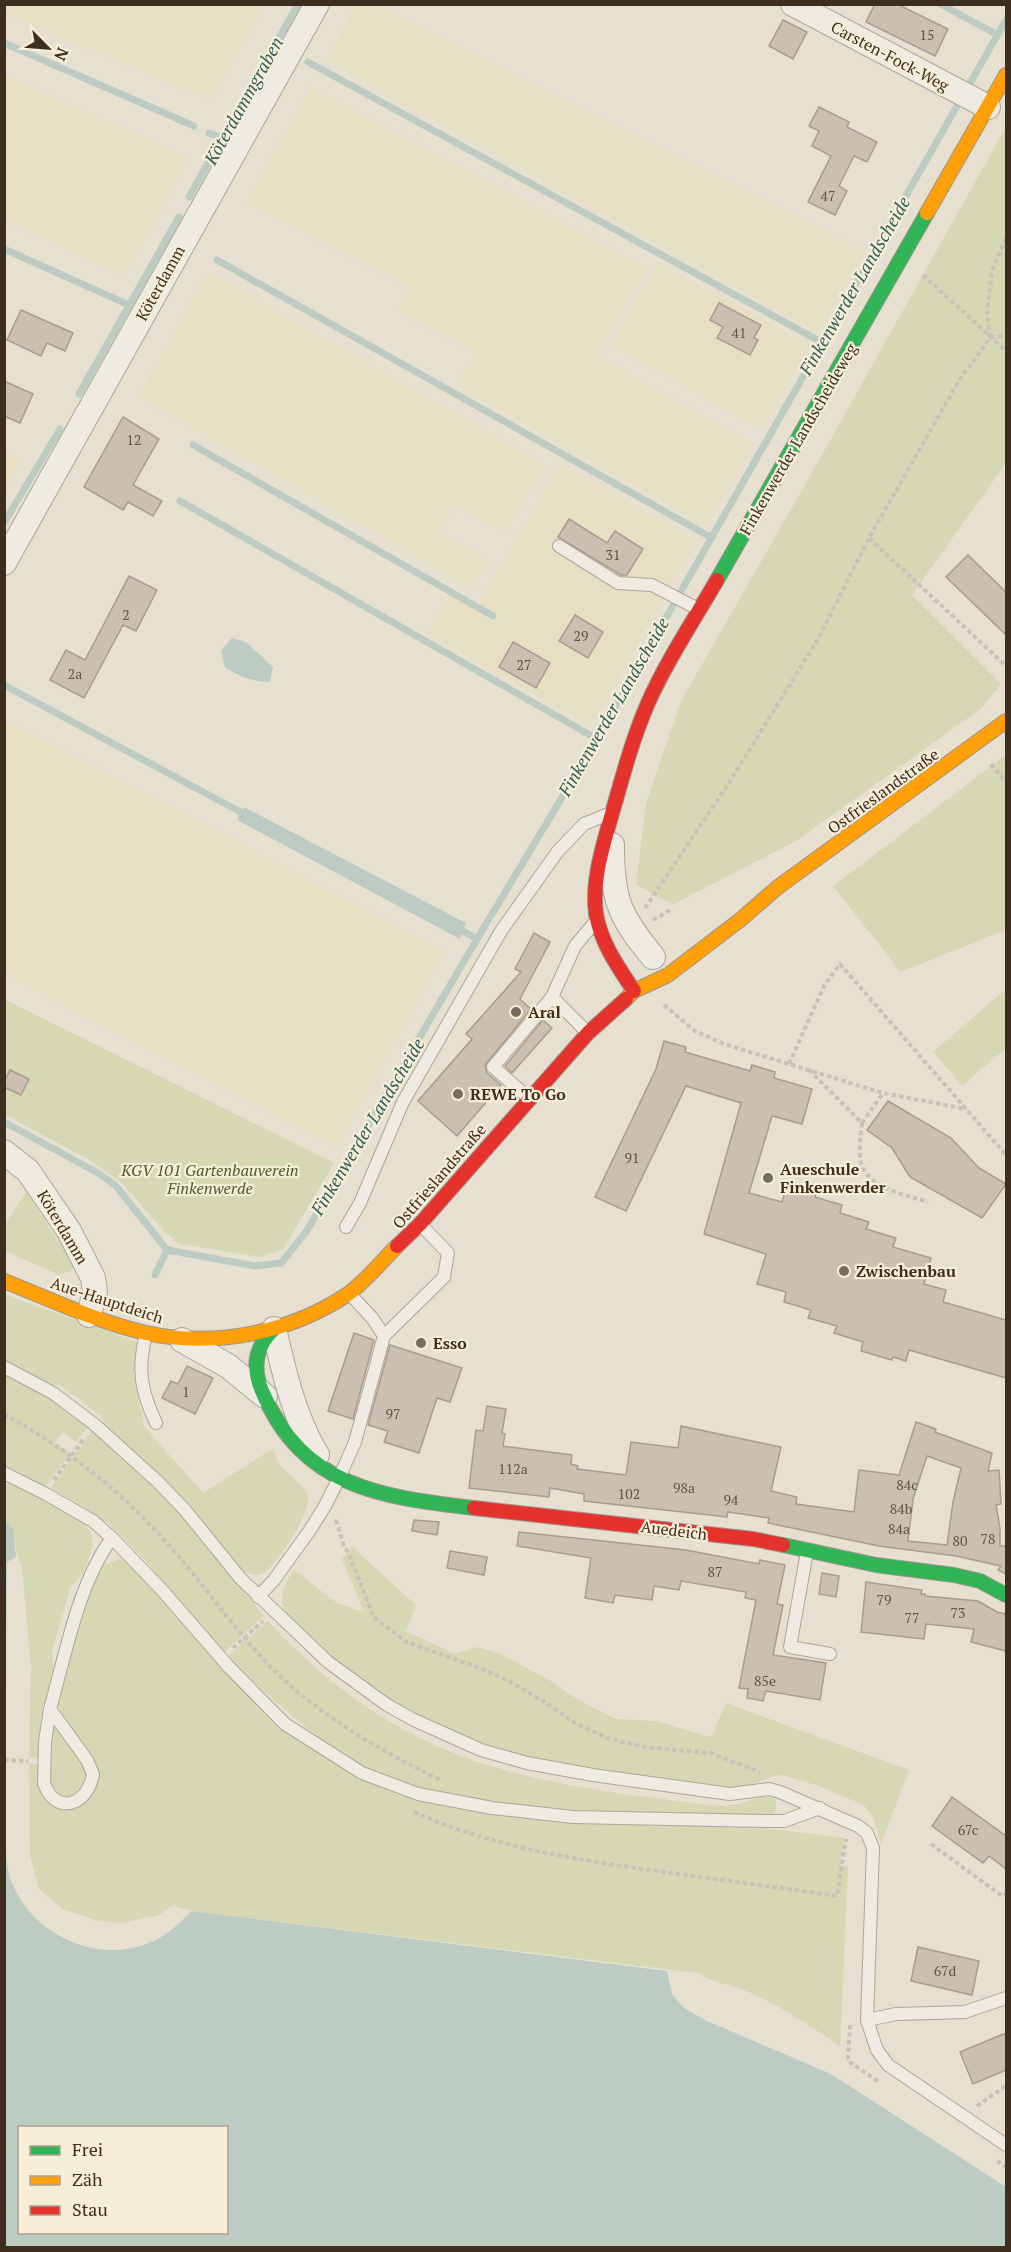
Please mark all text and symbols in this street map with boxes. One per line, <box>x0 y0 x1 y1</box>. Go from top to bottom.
street label: Carsten-Fock-Weg <box>827 16 953 97</box>
north arrow <box>18 18 78 78</box>
house number: 15 <box>920 25 934 44</box>
water label: Köterdammgraben <box>198 32 288 169</box>
text: N <box>49 44 74 64</box>
house number: 47 <box>821 186 835 205</box>
water label: Finkenwerder Landscheide <box>793 192 915 380</box>
street label: Köterdamm <box>130 241 190 325</box>
house number: 41 <box>732 323 746 342</box>
street label: Finkenwerder Landscheideweg <box>734 339 862 539</box>
house number: 12 <box>127 430 141 449</box>
house number: 31 <box>606 545 620 564</box>
house number: 2 <box>122 605 130 624</box>
water label: Finkenwerder Landscheide <box>552 613 674 801</box>
house number: 29 <box>574 626 588 645</box>
house number: 27 <box>517 655 531 674</box>
house number: 2a <box>68 664 82 683</box>
street label: Ostfrieslandstraße <box>823 743 943 839</box>
place label: Aral <box>528 1001 561 1023</box>
marker: Aral <box>509 1005 523 1019</box>
water label: Finkenwerder Landscheide <box>304 1034 430 1220</box>
place label: REWE To Go <box>470 1083 566 1105</box>
marker: REWE To Go <box>451 1087 465 1101</box>
street label: Ostfrieslandstraße <box>387 1119 491 1233</box>
house number: 91 <box>625 1148 639 1167</box>
place label: Aueschule Finkenwerder <box>780 1158 886 1198</box>
park label: KGV 101 Gartenbauverein Finkenwerde <box>120 1159 299 1199</box>
marker: Aueschule Finkenwerder <box>761 1171 775 1185</box>
street label: Köterdamm <box>32 1186 94 1268</box>
place label: Zwischenbau <box>856 1260 956 1282</box>
marker: Zwischenbau <box>837 1264 851 1278</box>
street label: Aue-Hauptdeich <box>48 1271 167 1329</box>
place label: Esso <box>433 1332 467 1354</box>
marker: Esso <box>414 1336 428 1350</box>
house number: 1 <box>182 1382 190 1401</box>
house number: 97 <box>386 1404 400 1423</box>
house number: 112a <box>498 1459 528 1478</box>
house number: 84c <box>896 1475 918 1494</box>
house number: 98a <box>673 1478 695 1497</box>
house number: 102 <box>618 1484 640 1503</box>
house number: 94 <box>724 1490 739 1509</box>
house number: 84b <box>890 1499 913 1518</box>
street label: Auedeich <box>640 1515 709 1545</box>
house number: 84a <box>888 1519 910 1538</box>
house number: 78 <box>981 1529 995 1548</box>
house number: 80 <box>953 1531 967 1550</box>
house number: 87 <box>708 1562 722 1581</box>
house number: 79 <box>877 1590 891 1609</box>
house number: 73 <box>951 1603 965 1622</box>
house number: 77 <box>905 1608 919 1627</box>
house number: 85e <box>754 1671 776 1690</box>
house number: 67c <box>958 1820 978 1839</box>
house number: 67d <box>934 1961 957 1980</box>
legend <box>18 2126 228 2234</box>
text: Frei <box>72 2137 103 2161</box>
text: Zäh <box>72 2167 103 2191</box>
text: Stau <box>72 2197 108 2221</box>

